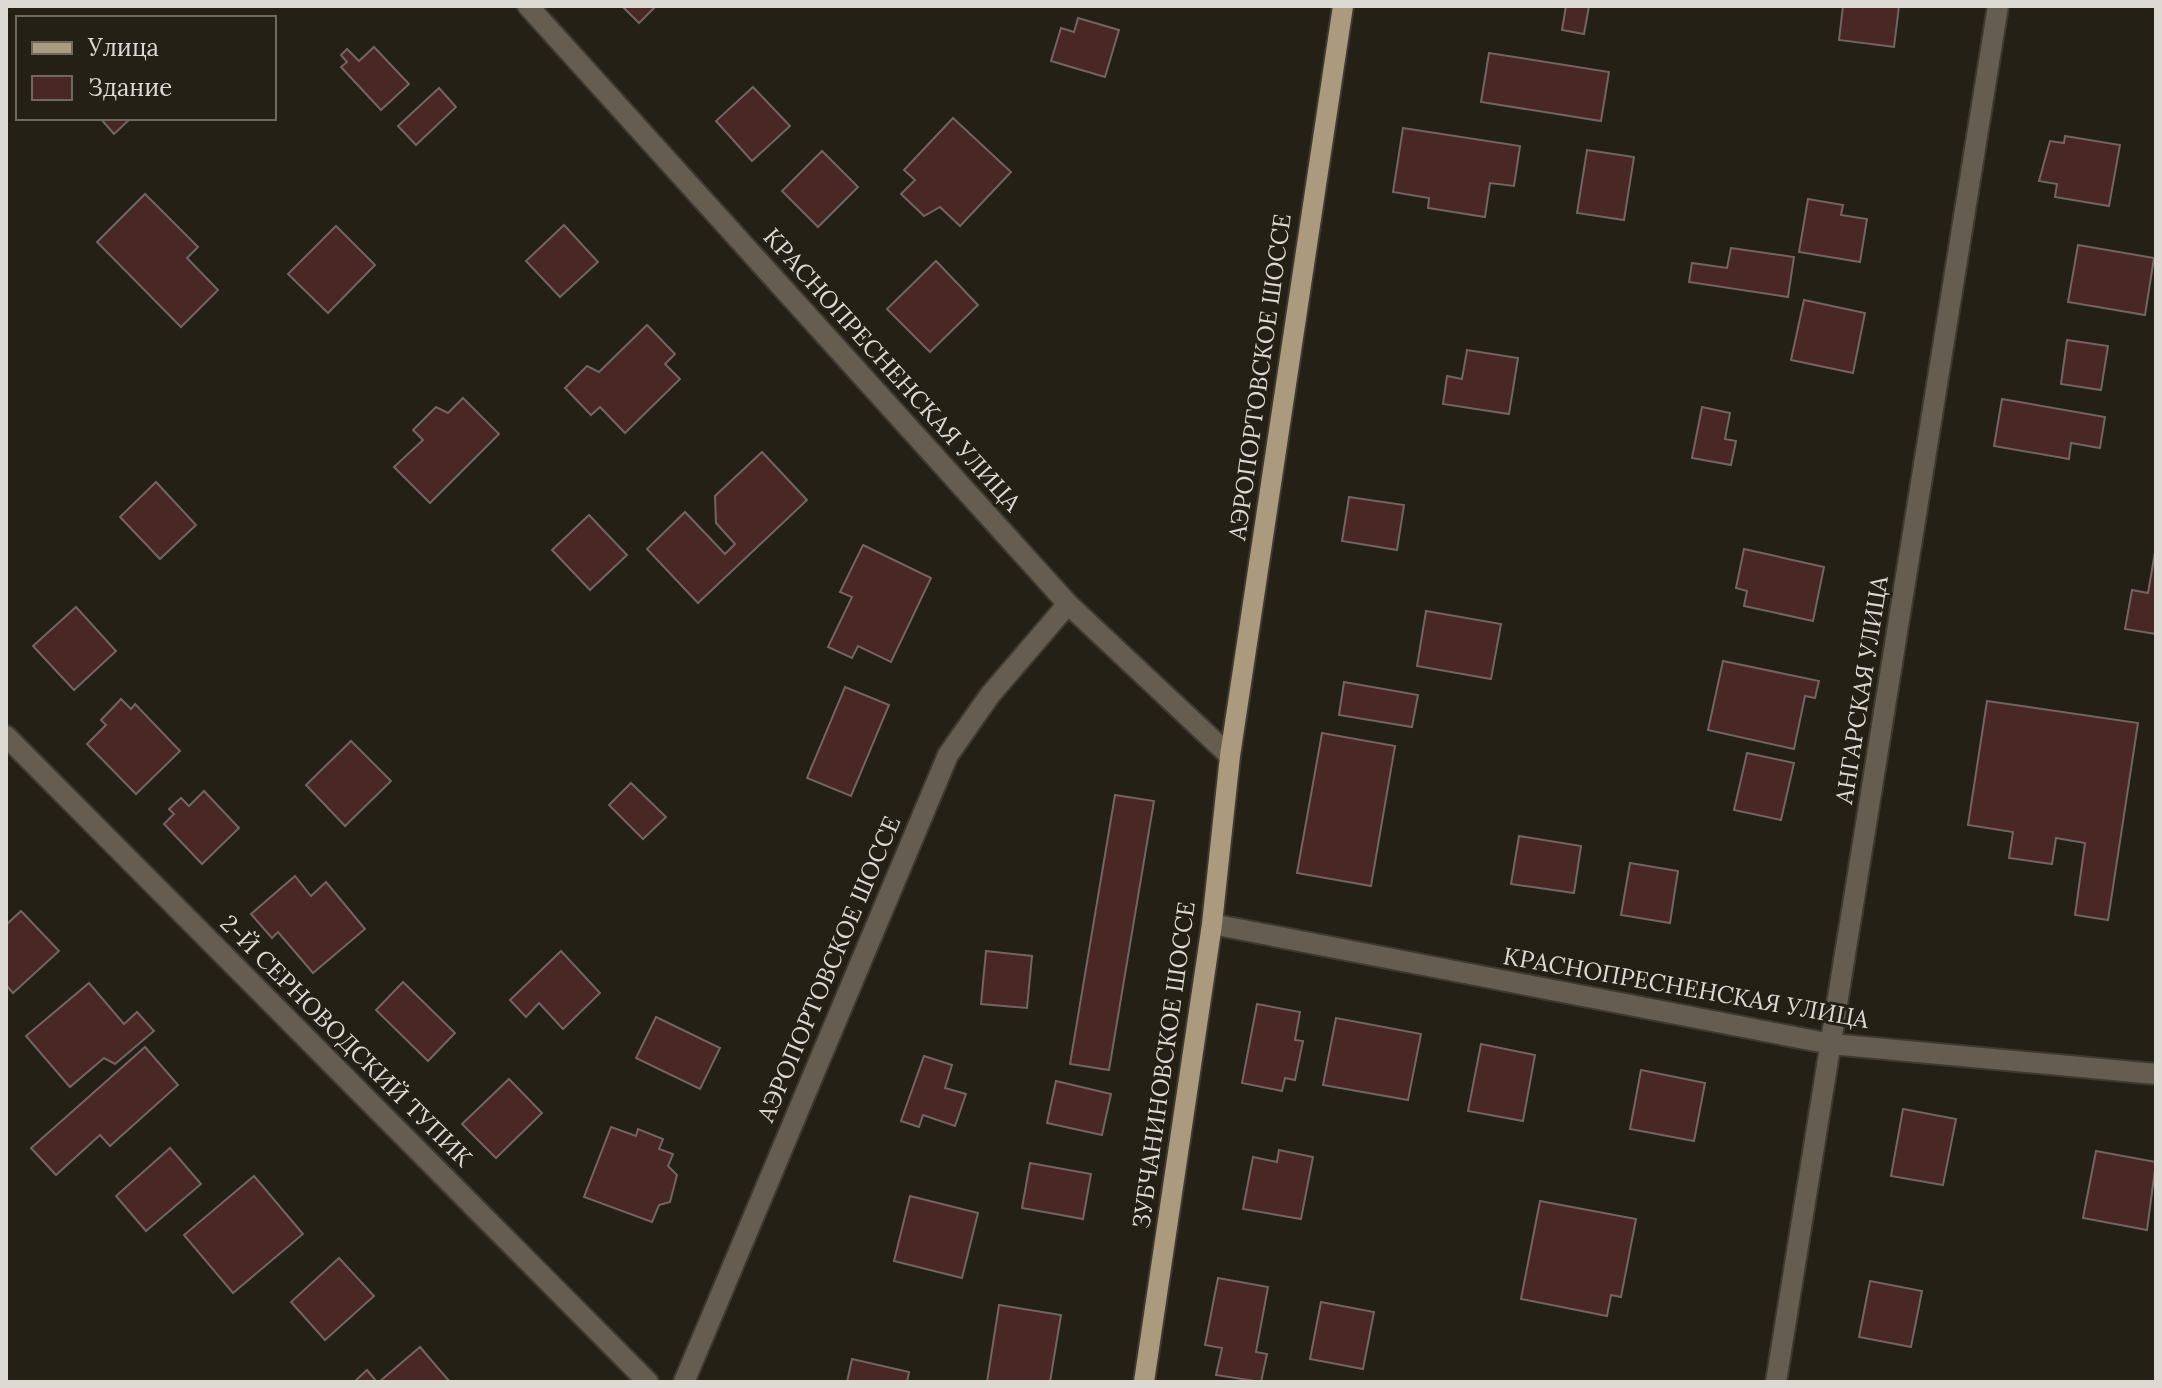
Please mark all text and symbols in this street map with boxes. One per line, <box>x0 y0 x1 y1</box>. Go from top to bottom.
legend <box>16 16 276 120</box>
text: Улица <box>87 32 159 63</box>
text: Здание <box>88 72 172 103</box>
street label: АЭРОПОРТОВСКОЕ ШОССЕ <box>1221 212 1298 543</box>
street label: КРАСНОПРЕСНЕНСКАЯ УЛИЦА <box>757 222 1029 519</box>
street label: АНГАРСКАЯ УЛИЦА <box>1828 573 1895 807</box>
street label: АЭРОПОРТОВСКОЕ ШОССЕ <box>749 811 907 1127</box>
street label: ЗУБЧАНИНОВСКОЕ ШОССЕ <box>1125 899 1202 1231</box>
street label: 2-Й СЕРНОВОДСКИЙ ТУПИК <box>214 908 479 1174</box>
street label: КРАСНОПРЕСНЕНСКАЯ УЛИЦА <box>1501 940 1872 1035</box>

